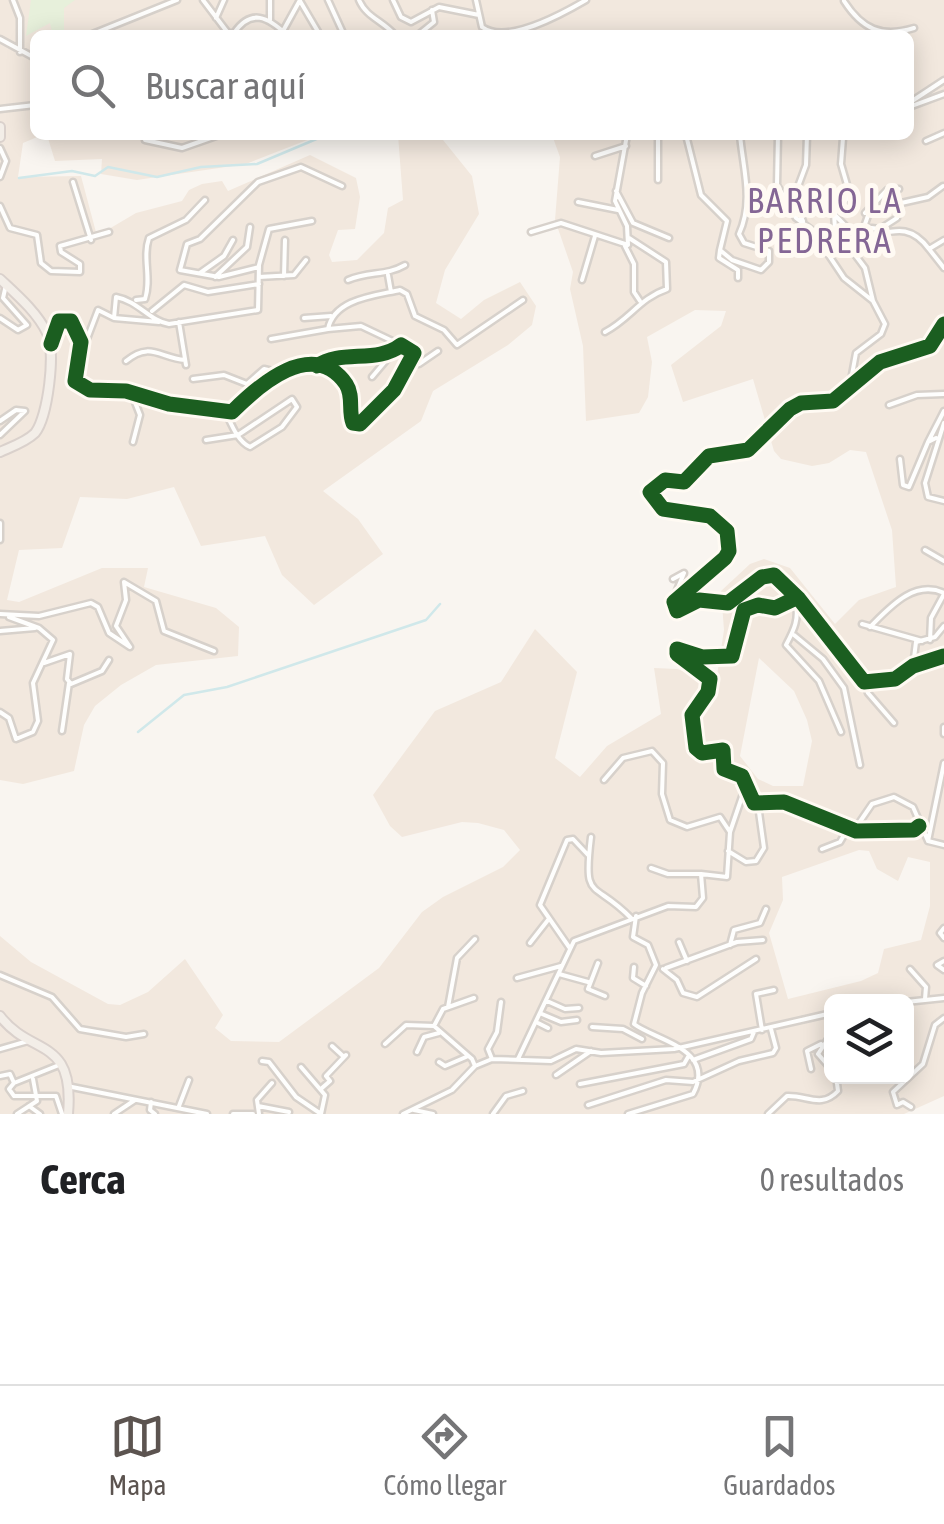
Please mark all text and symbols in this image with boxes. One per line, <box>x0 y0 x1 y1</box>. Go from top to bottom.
search box <box>30 30 914 140</box>
icon: search <box>65 58 120 113</box>
text: Buscar aquí <box>145 64 306 107</box>
district label: BARRIO LA PEDRERA <box>747 180 903 260</box>
map controls <box>824 994 914 1084</box>
button: layers <box>824 994 914 1084</box>
text: Cerca <box>40 1155 125 1203</box>
text: 0 resultados <box>760 1161 904 1198</box>
tab: Mapa <box>108 1409 167 1501</box>
tab: Cómo llegar <box>383 1409 506 1501</box>
tab: Guardados <box>723 1409 836 1501</box>

